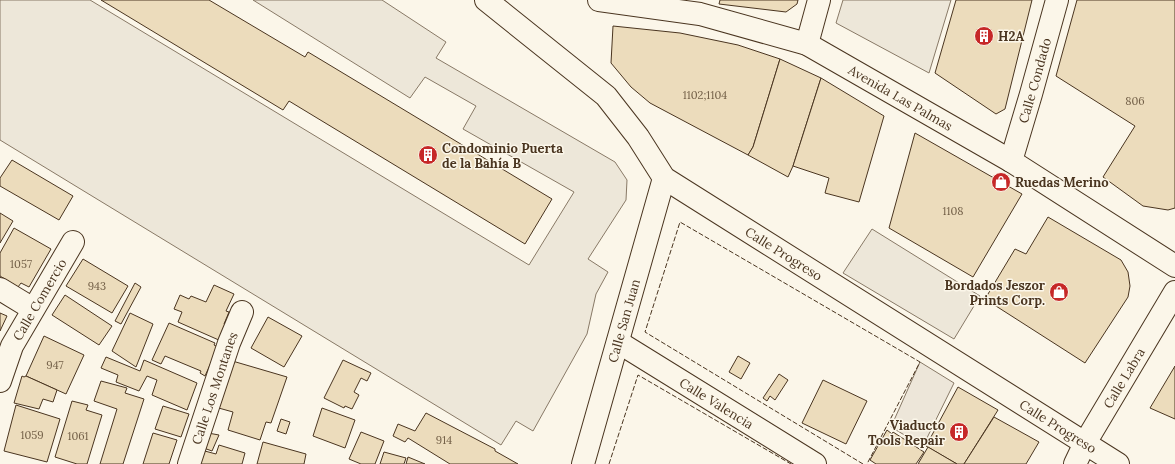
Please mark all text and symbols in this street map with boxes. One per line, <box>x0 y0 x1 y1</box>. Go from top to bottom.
building icon: H2A <box>973 25 995 47</box>
place label: H2A <box>998 28 1024 45</box>
street label: Calle Condado <box>1014 35 1055 125</box>
street label: Avenida Las Palmas <box>845 61 956 134</box>
house number: 1102;1104 <box>683 88 727 102</box>
house number: 806 <box>1125 94 1145 108</box>
place label: Condominio Puerta de la Bahía B <box>442 140 563 172</box>
building icon: Condominio Puerta de la Bahía B <box>417 144 439 166</box>
shop icon: Ruedas Merino <box>990 171 1012 193</box>
place label: Ruedas Merino <box>1015 174 1109 191</box>
house number: 1108 <box>942 204 964 218</box>
street label: Calle Progreso <box>742 223 826 284</box>
street label: Calle Comercio <box>9 255 70 344</box>
house number: 1057 <box>10 257 32 271</box>
street label: Calle San Juan <box>604 277 644 364</box>
place label: Bordados Jeszor Prints Corp. <box>944 277 1046 309</box>
house number: 943 <box>88 279 106 293</box>
shop icon: Bordados Jeszor Prints Corp. <box>1048 281 1070 303</box>
street label: Calle Los Montanes <box>188 329 241 447</box>
street label: Calle Labra <box>1099 344 1149 411</box>
house number: 947 <box>46 358 64 372</box>
street label: Calle Valencia <box>676 374 757 433</box>
street label: Calle Progreso <box>1016 396 1100 457</box>
place label: Viaducto Tools Repair <box>868 417 946 449</box>
building icon: Viaducto Tools Repair <box>948 421 970 443</box>
house number: 1059 <box>20 428 44 442</box>
house number: 1061 <box>67 429 89 443</box>
house number: 914 <box>436 433 452 447</box>

